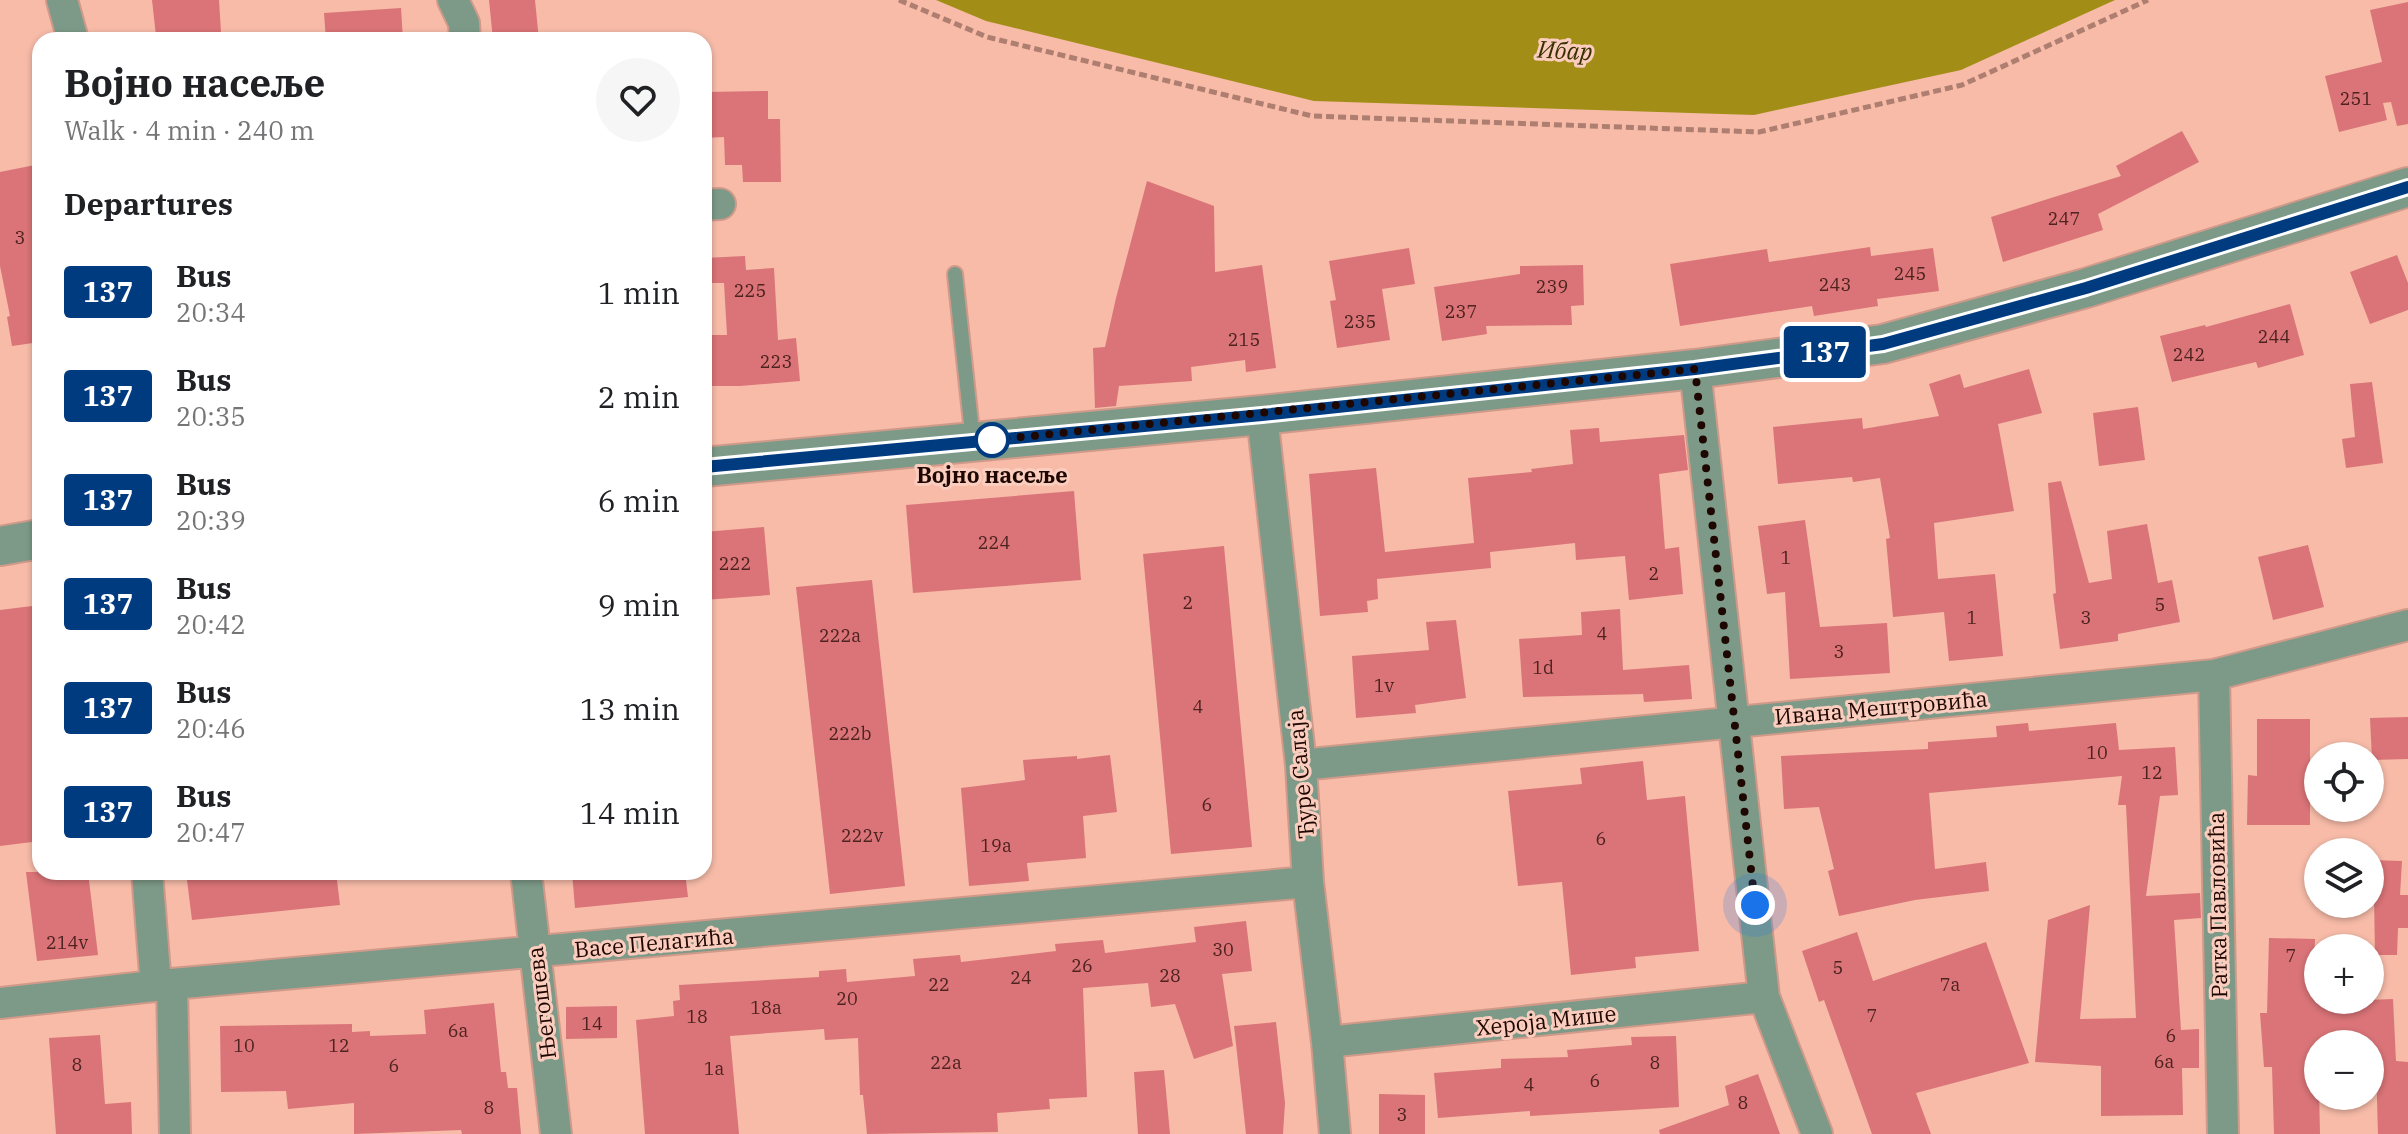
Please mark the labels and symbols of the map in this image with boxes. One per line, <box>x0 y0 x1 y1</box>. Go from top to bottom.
water label: Ибар <box>1536 33 1593 67</box>
house number: 251 <box>2340 87 2372 110</box>
house number: 247 <box>2048 207 2080 230</box>
house number: 3 <box>15 226 25 249</box>
house number: 245 <box>1894 262 1926 285</box>
house number: 243 <box>1819 273 1851 296</box>
house number: 239 <box>1536 275 1568 298</box>
house number: 225 <box>734 279 766 302</box>
house number: 237 <box>1445 300 1477 323</box>
house number: 235 <box>1344 310 1376 333</box>
house number: 244 <box>2258 325 2290 348</box>
line badge: 137 <box>1779 326 1871 378</box>
house number: 215 <box>1228 328 1260 351</box>
house number: 242 <box>2173 343 2205 366</box>
house number: 223 <box>760 350 792 373</box>
marker: Војно насеље <box>975 423 1009 457</box>
place label: Војно насеље <box>916 460 1068 489</box>
house number: 224 <box>978 531 1010 554</box>
house number: 1 <box>1781 546 1791 569</box>
house number: 222 <box>719 552 751 575</box>
house number: 2 <box>1649 562 1659 585</box>
house number: 2 <box>1183 591 1193 614</box>
house number: 5 <box>2155 593 2165 616</box>
house number: 1 <box>1967 606 1977 629</box>
house number: 3 <box>2081 606 2091 629</box>
house number: 4 <box>1597 622 1607 645</box>
house number: 222a <box>819 624 861 647</box>
house number: 3 <box>1834 640 1844 663</box>
house number: 1d <box>1532 656 1554 679</box>
house number: 1v <box>1374 674 1395 697</box>
street label: Ивана Мештровића <box>1773 683 1989 731</box>
house number: 4 <box>1193 695 1203 718</box>
street label: Ђуре Салаја <box>1280 708 1320 840</box>
house number: 222b <box>828 722 872 745</box>
house number: 10 <box>2086 741 2108 764</box>
house number: 12 <box>2141 761 2163 784</box>
house number: 6 <box>1202 793 1212 816</box>
street label: Ратка Павловића <box>2201 812 2233 998</box>
house number: 222v <box>841 824 883 847</box>
house number: 6 <box>1596 827 1606 850</box>
house number: 19a <box>980 834 1012 857</box>
your location <box>1735 885 1775 925</box>
street label: Васе Пелагића <box>573 921 735 963</box>
house number: 214v <box>46 931 88 954</box>
house number: 30 <box>1212 938 1234 961</box>
house number: 7 <box>2286 944 2296 967</box>
street label: Његошева <box>520 945 562 1061</box>
house number: 26 <box>1071 954 1093 977</box>
house number: 5 <box>1833 956 1843 979</box>
house number: 28 <box>1159 964 1181 987</box>
house number: 24 <box>1010 966 1032 989</box>
house number: 22 <box>928 973 950 996</box>
house number: 7a <box>1940 973 1960 996</box>
house number: 20 <box>836 987 858 1010</box>
house number: 18a <box>750 996 782 1019</box>
street label: Хероја Мише <box>1474 998 1618 1042</box>
house number: 7 <box>1867 1004 1877 1027</box>
house number: 18 <box>686 1005 708 1028</box>
house number: 14 <box>581 1012 603 1035</box>
house number: 6a <box>448 1019 468 1042</box>
house number: 6 <box>2166 1024 2176 1047</box>
house number: 10 <box>233 1034 255 1057</box>
house number: 12 <box>328 1034 350 1057</box>
house number: 6a <box>2154 1050 2174 1073</box>
house number: 22a <box>930 1051 962 1074</box>
house number: 8 <box>1650 1051 1660 1074</box>
house number: 8 <box>72 1053 82 1076</box>
house number: 6 <box>389 1054 399 1077</box>
house number: 1a <box>704 1057 724 1080</box>
house number: 6 <box>1590 1069 1600 1092</box>
house number: 4 <box>1524 1073 1534 1096</box>
house number: 8 <box>1738 1091 1748 1114</box>
house number: 8 <box>484 1096 494 1119</box>
house number: 3 <box>1397 1103 1407 1126</box>

